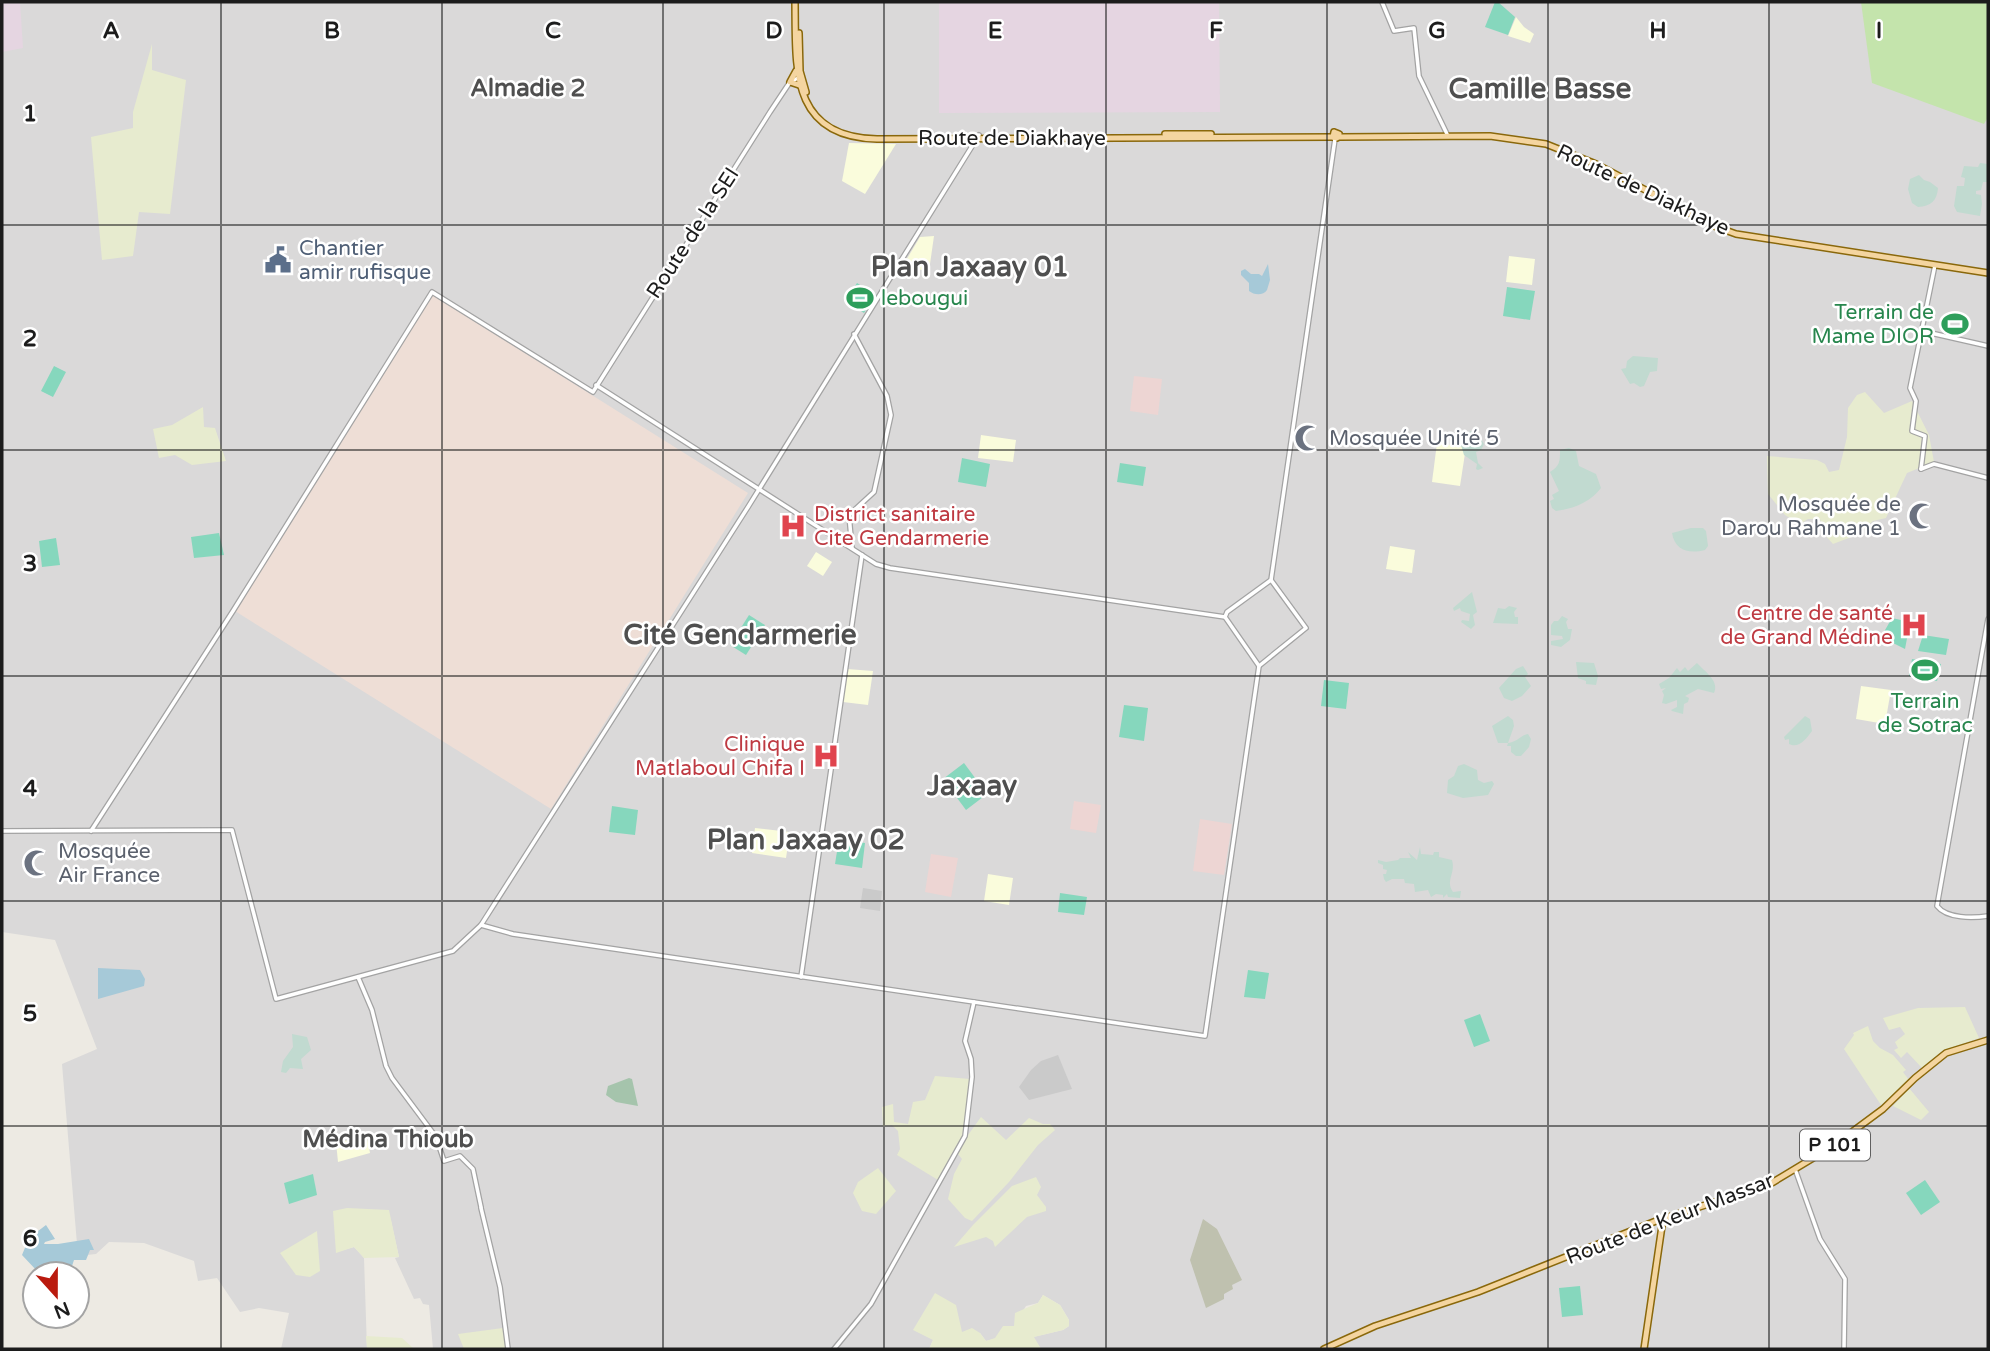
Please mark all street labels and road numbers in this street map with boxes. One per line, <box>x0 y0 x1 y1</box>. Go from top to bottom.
street label: Route de Diakhaye <box>918 126 1106 151</box>
street label: Route de Diakhaye <box>1553 139 1733 241</box>
street label: Route de la SEI <box>641 163 745 303</box>
road number: P 101 <box>1800 1130 1870 1161</box>
street label: Route de Keur Massar <box>1563 1168 1777 1270</box>

